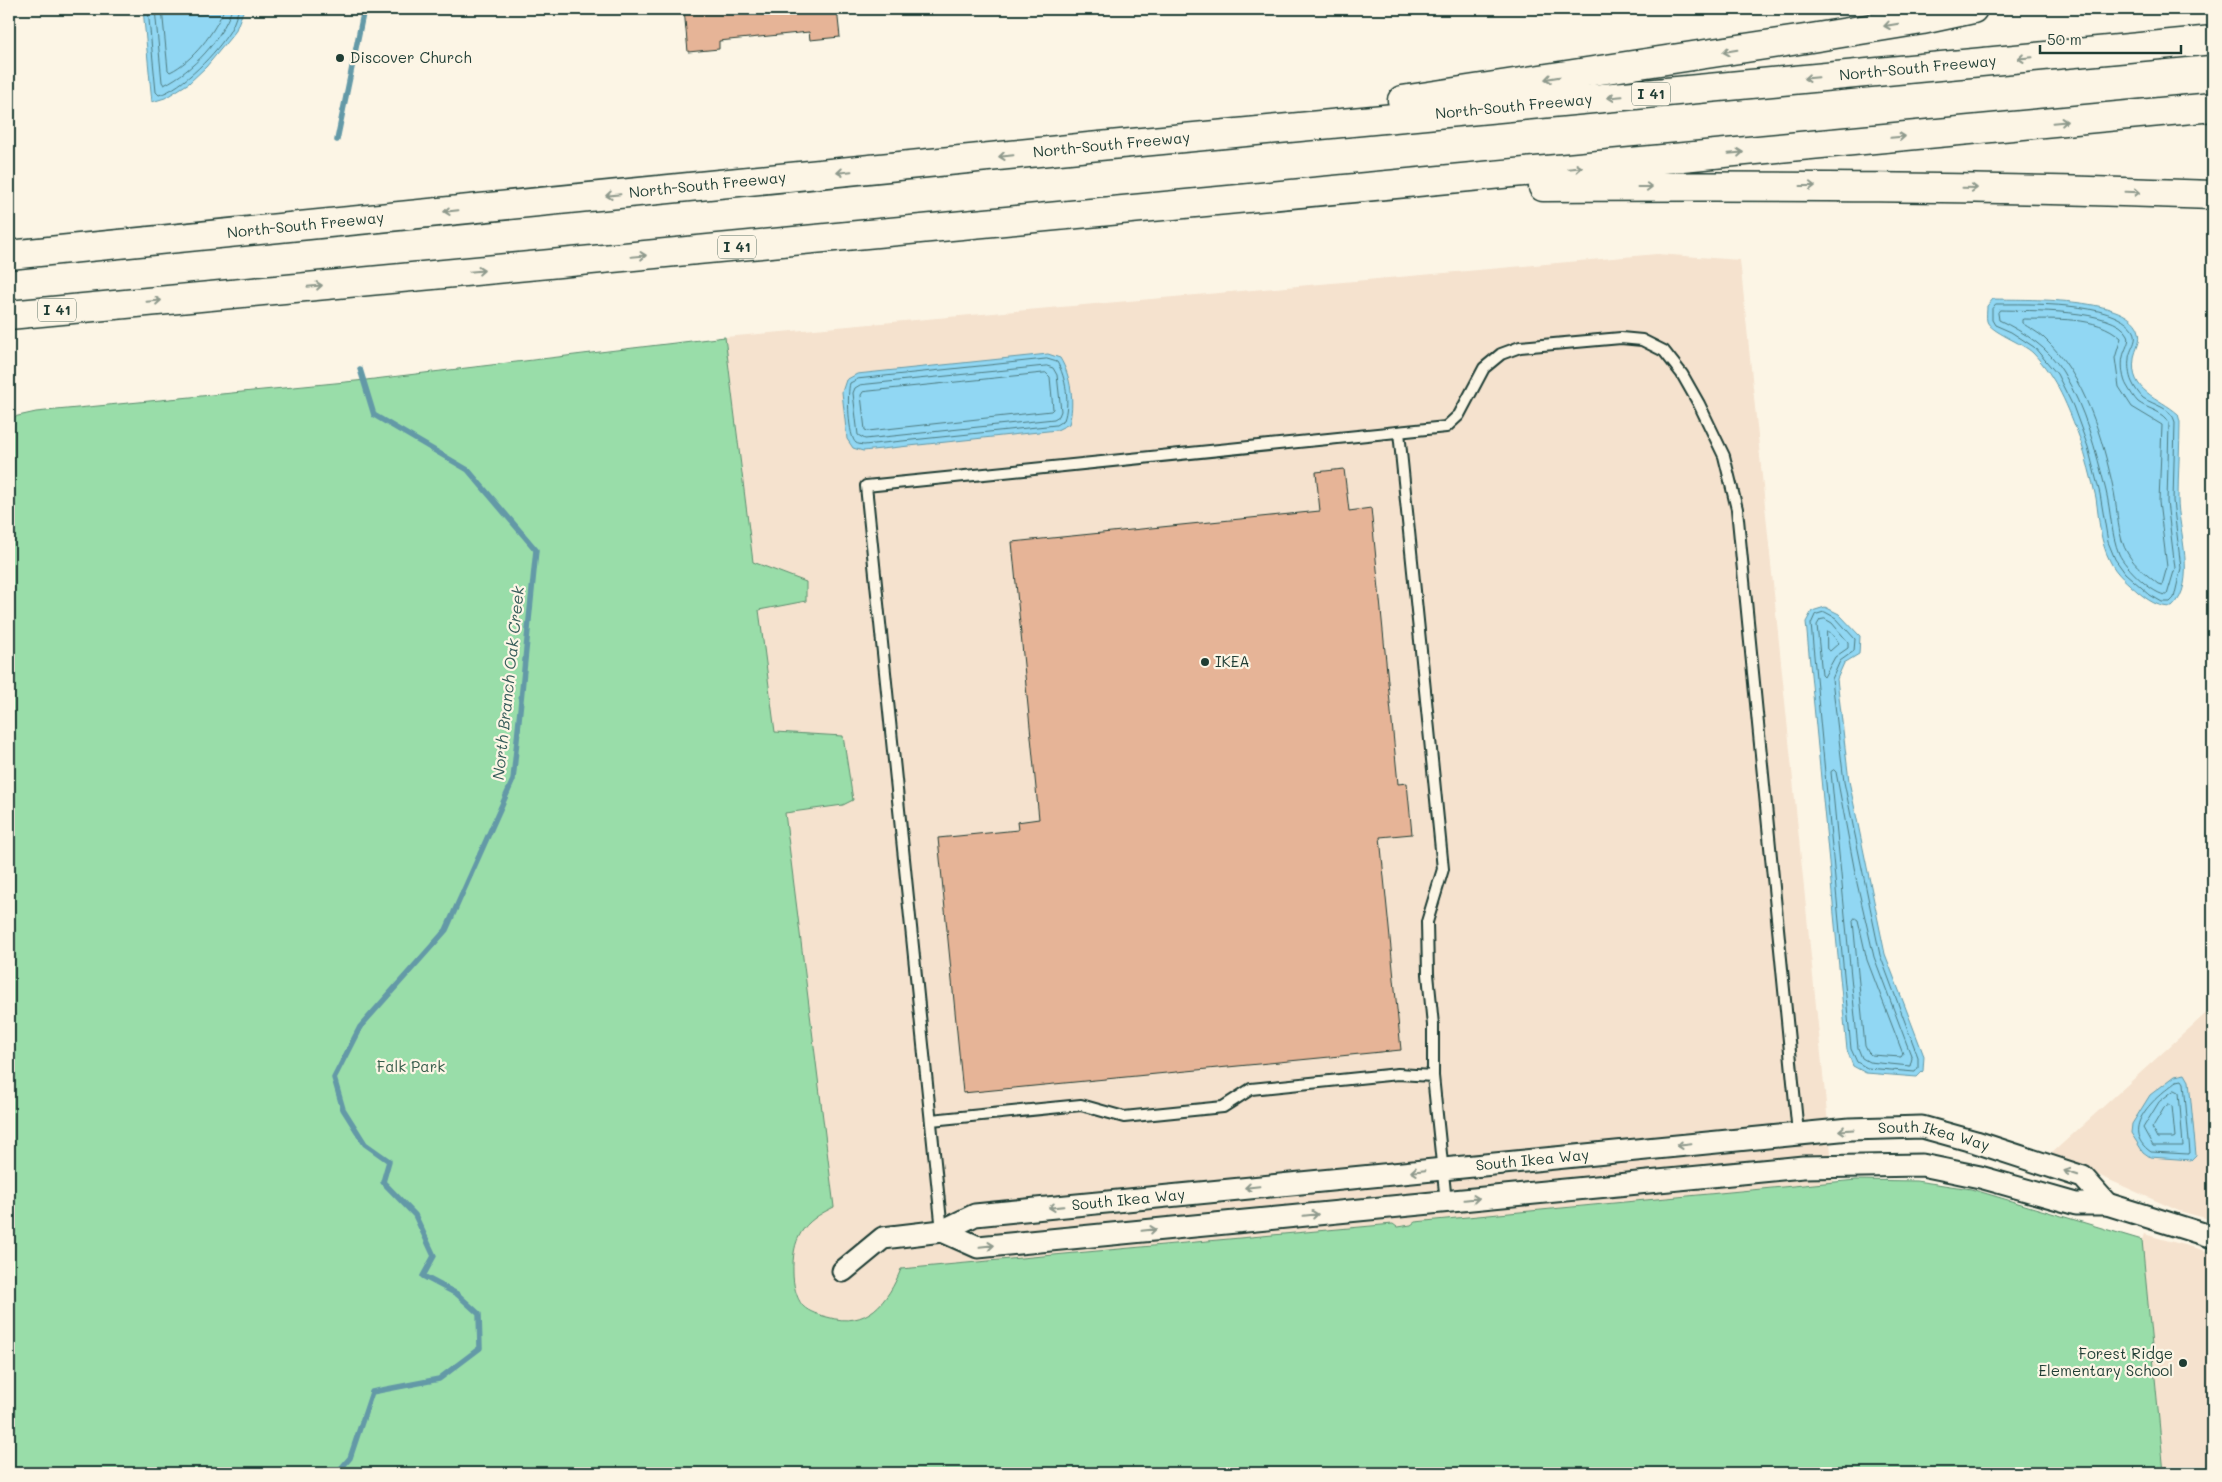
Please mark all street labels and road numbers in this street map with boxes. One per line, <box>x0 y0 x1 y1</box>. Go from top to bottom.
street label: North-South Freeway <box>1838 50 1997 85</box>
road number: I 41 <box>1632 82 1670 106</box>
street label: North-South Freeway <box>1434 88 1593 123</box>
street label: North-South Freeway <box>1032 126 1191 162</box>
street label: North-South Freeway <box>628 166 787 202</box>
street label: North-South Freeway <box>226 207 385 242</box>
road number: I 41 <box>718 236 756 258</box>
road number: I 41 <box>38 298 76 322</box>
street label: South Ikea Way <box>1878 1116 1993 1155</box>
street label: South Ikea Way <box>1475 1144 1590 1175</box>
street label: South Ikea Way <box>1071 1183 1186 1214</box>

